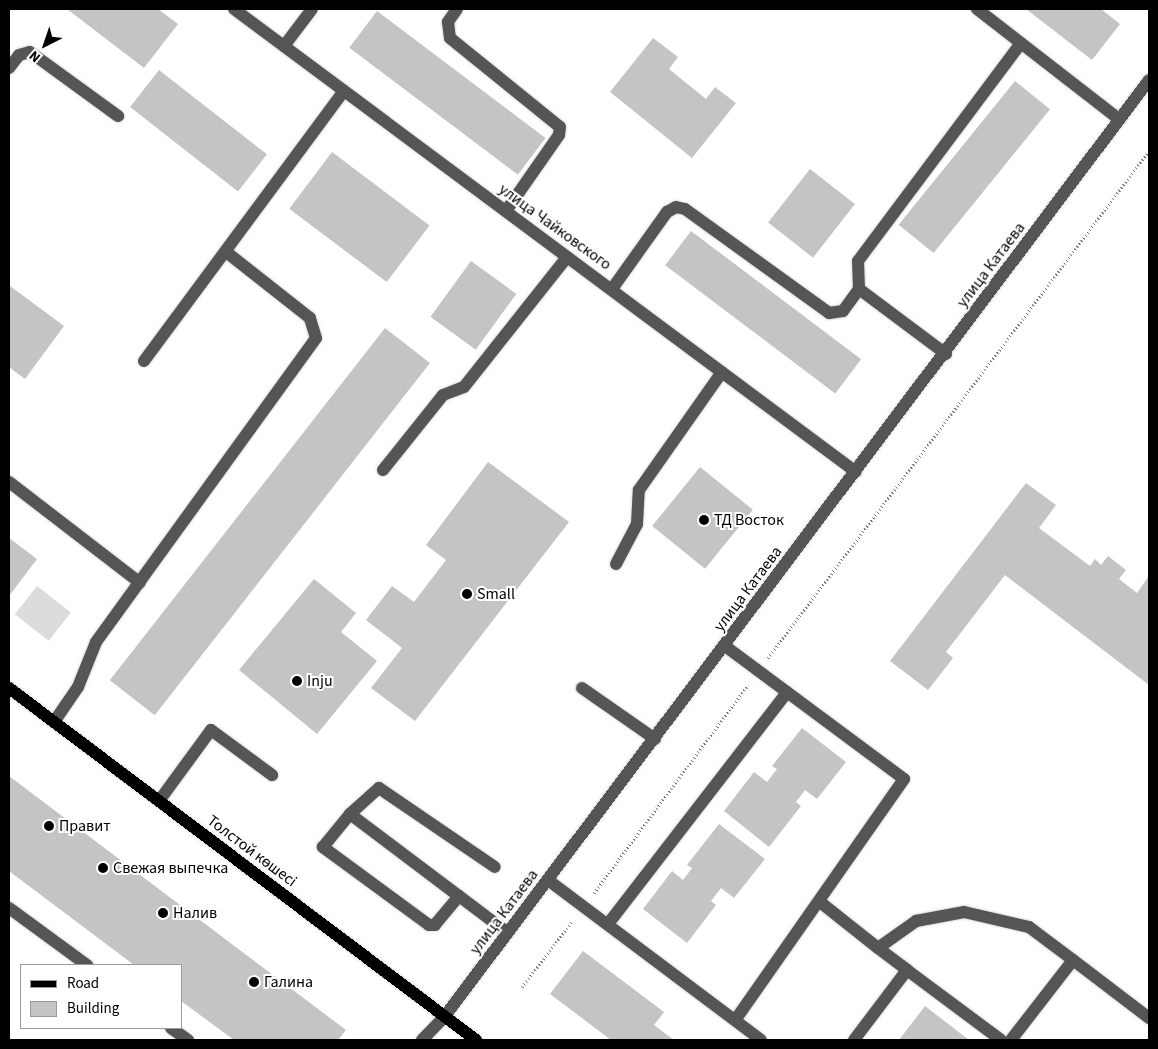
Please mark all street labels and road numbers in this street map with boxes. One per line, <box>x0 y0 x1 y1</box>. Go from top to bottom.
street label: улица Чайковского <box>495 180 615 274</box>
street label: улица Катаева <box>953 219 1029 311</box>
street label: улица Катаева <box>710 543 786 635</box>
street label: Толстой көшесі <box>203 811 301 891</box>
street label: улица Катаева <box>466 866 542 958</box>

